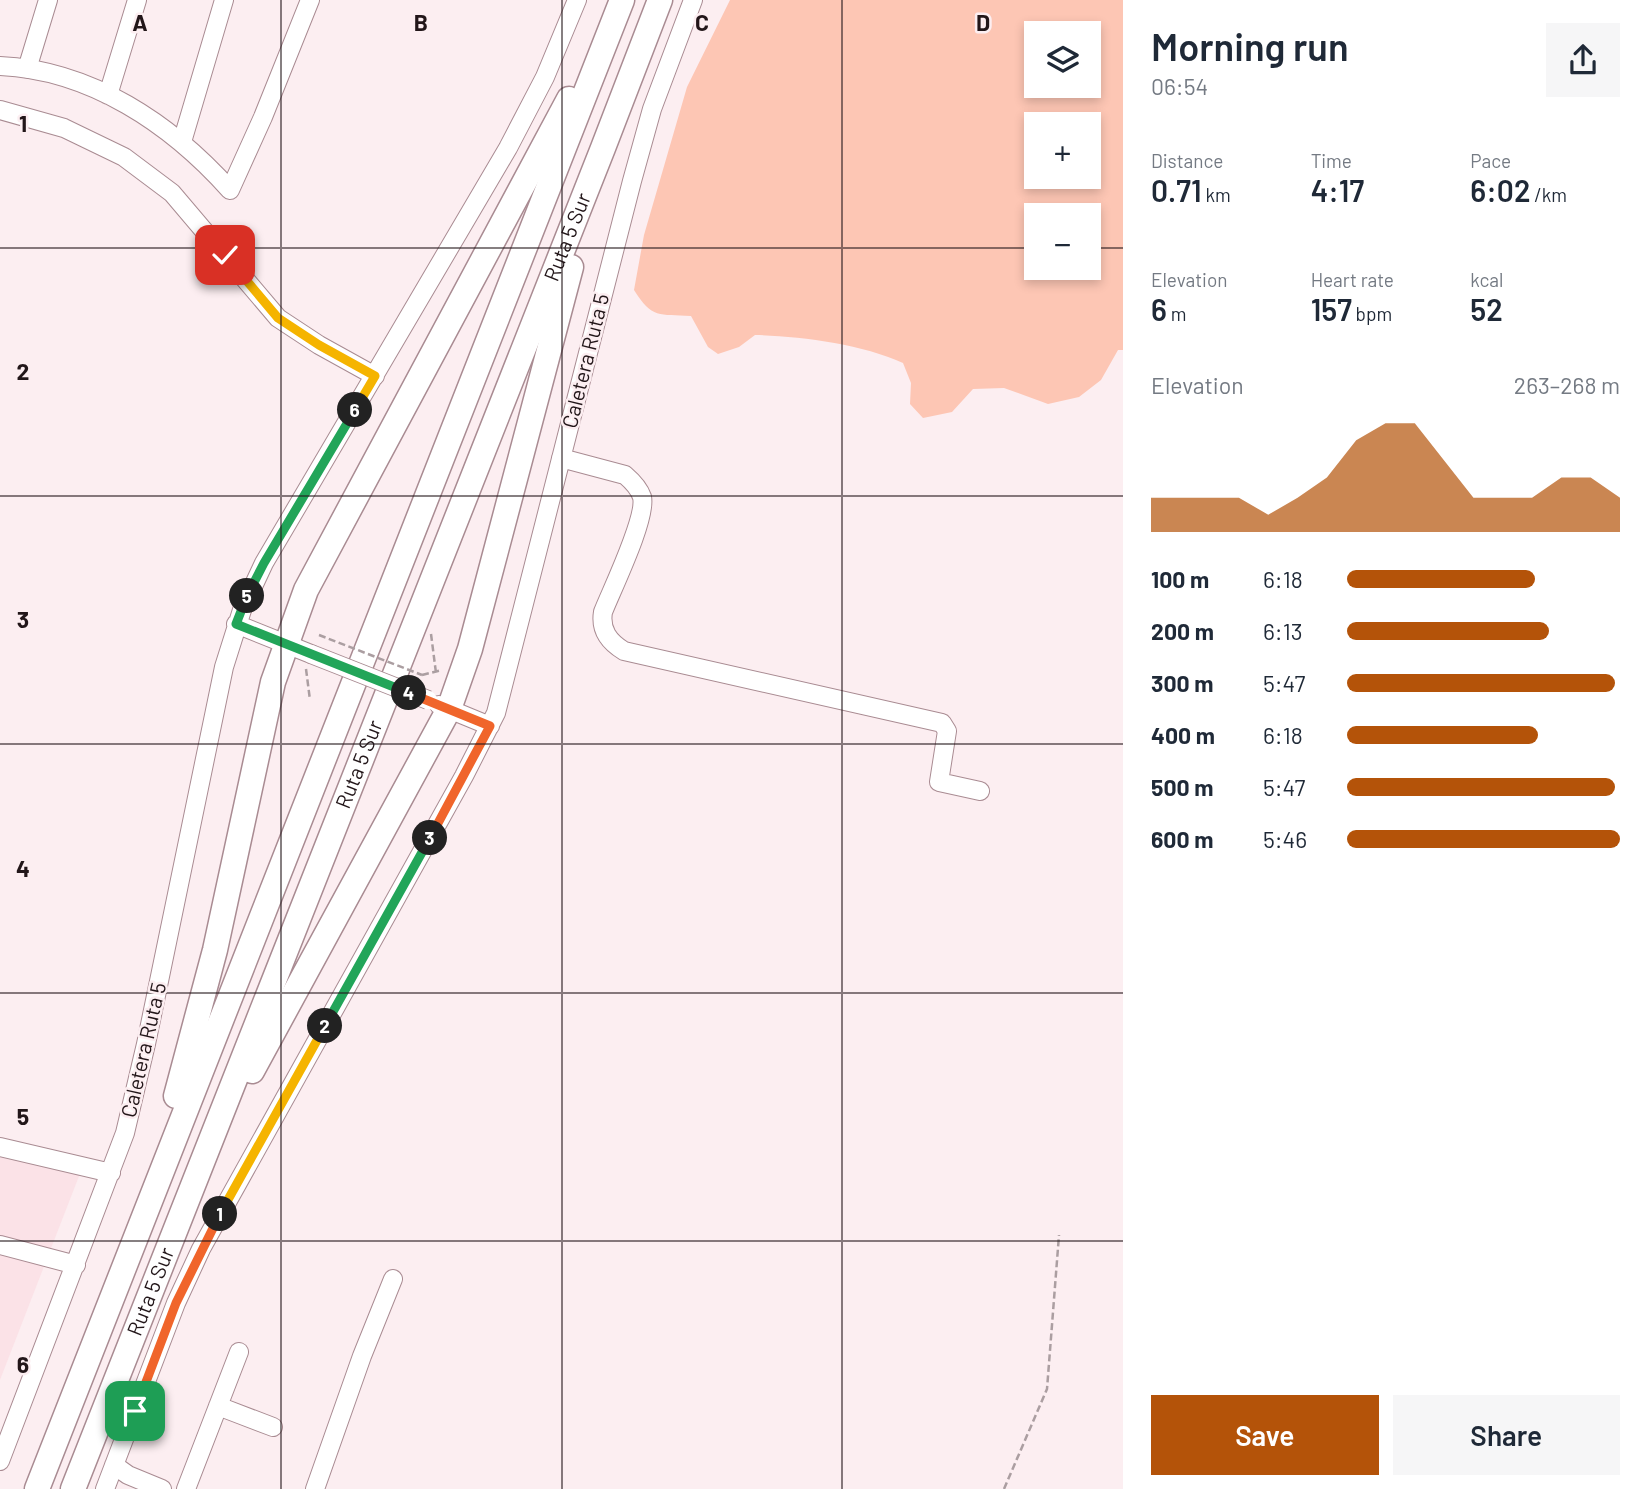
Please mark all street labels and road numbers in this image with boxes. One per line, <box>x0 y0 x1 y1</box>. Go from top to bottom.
street label: Ruta 5 Sur <box>538 189 595 284</box>
street label: Caletera Ruta 5 <box>556 291 613 430</box>
street label: Ruta 5 Sur <box>329 716 387 812</box>
street label: Caletera Ruta 5 <box>115 980 170 1120</box>
street label: Ruta 5 Sur <box>121 1243 178 1339</box>

